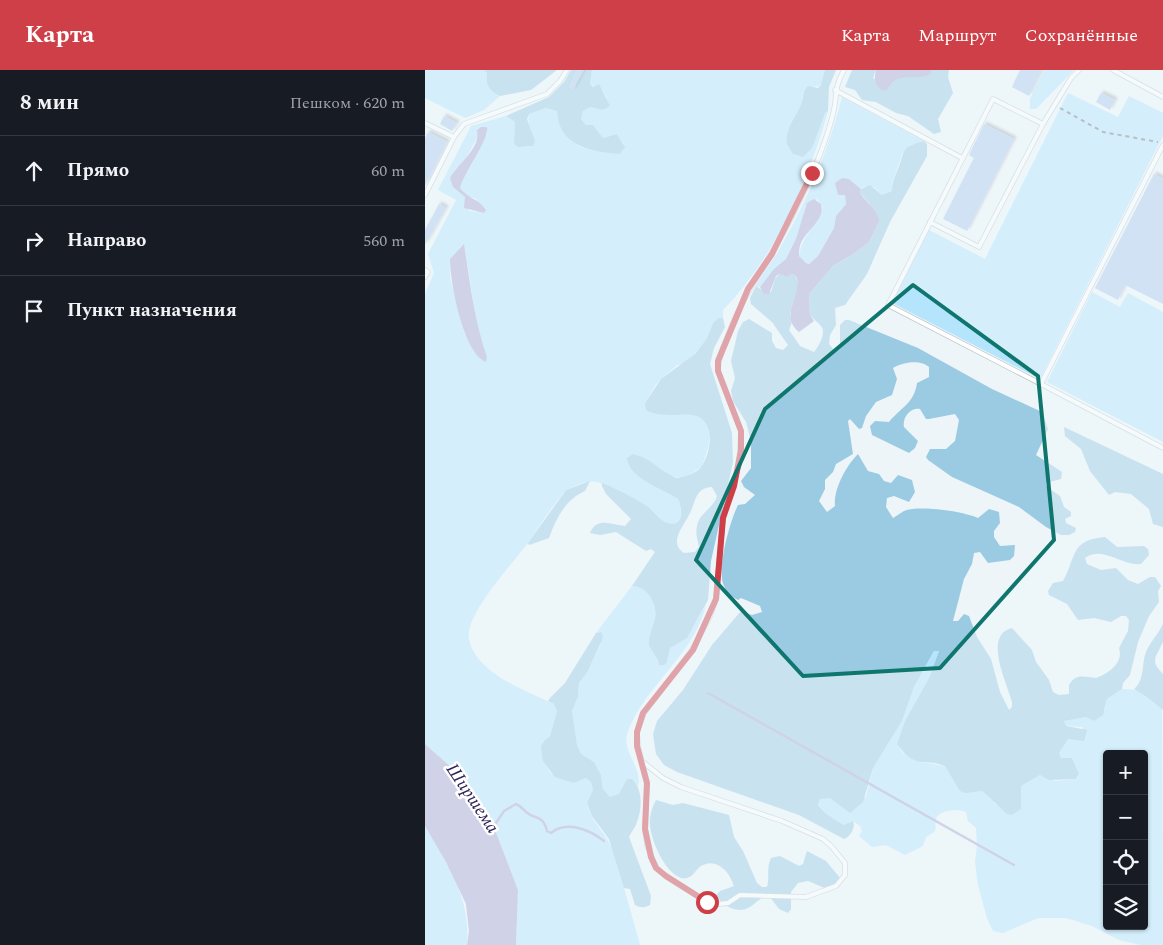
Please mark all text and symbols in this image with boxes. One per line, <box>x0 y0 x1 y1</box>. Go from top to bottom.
text: Карта <box>25 17 94 53</box>
text: Карта <box>841 22 890 49</box>
text: Маршрут <box>918 22 997 49</box>
text: Сохранённые <box>1025 22 1138 49</box>
text: 8 мин <box>20 87 79 119</box>
text: Пешком · 620 m <box>290 91 405 115</box>
text: Прямо <box>67 156 129 185</box>
icon: ahead <box>20 157 48 185</box>
text: 60 m <box>371 159 405 183</box>
route end <box>801 162 824 185</box>
text: Направо <box>67 226 146 255</box>
icon: right <box>20 227 48 255</box>
text: 560 m <box>363 229 405 253</box>
text: Пункт назначения <box>67 296 237 325</box>
icon: arrive <box>20 297 48 325</box>
map controls <box>1103 750 1148 930</box>
button: + <box>1103 750 1148 795</box>
water label: Ширшема <box>439 758 506 839</box>
button: − <box>1103 795 1148 840</box>
button: locate <box>1103 840 1148 885</box>
button: layers <box>1103 885 1148 930</box>
route start <box>696 891 719 914</box>

